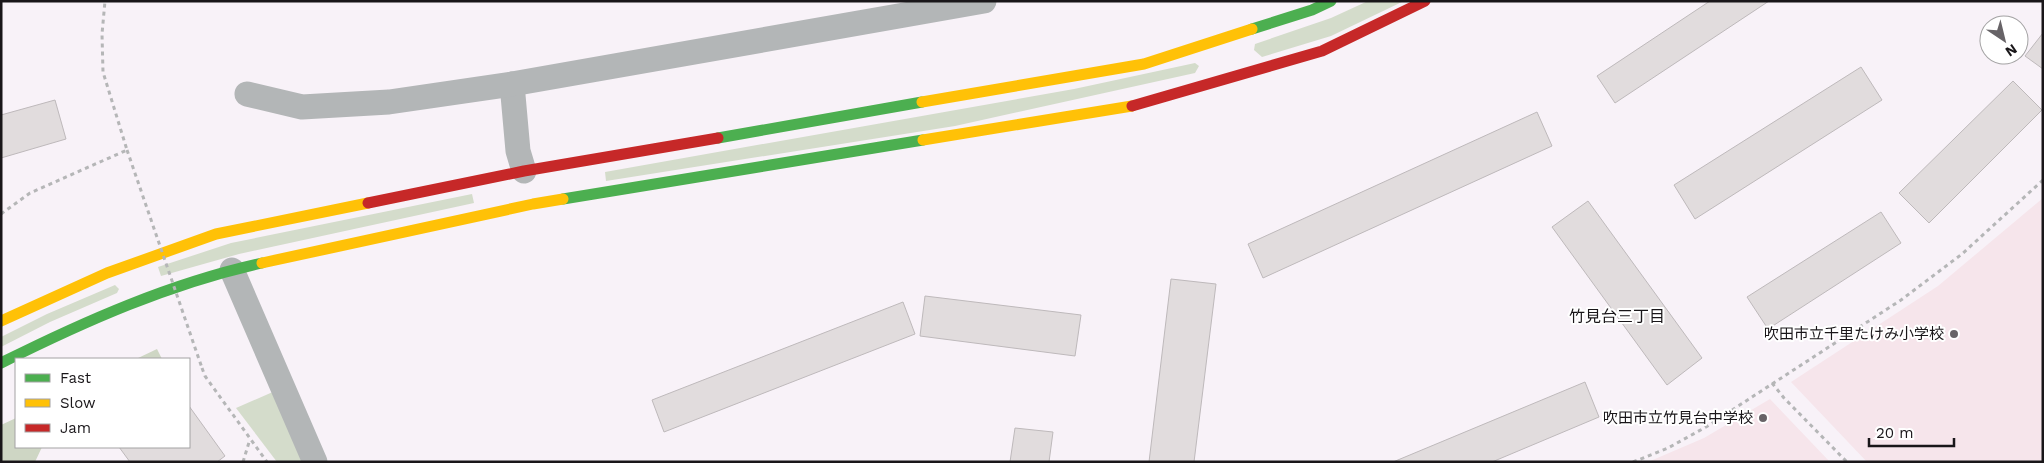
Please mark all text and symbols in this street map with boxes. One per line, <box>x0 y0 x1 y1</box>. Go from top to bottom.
north arrow <box>1979 15 2029 65</box>
text: N <box>2003 41 2020 60</box>
district label: 竹見台三丁目 <box>1569 307 1665 326</box>
place label: 吹田市立千里たけみ小学校 <box>1764 325 1944 343</box>
marker: 吹田市立千里たけみ小学校 <box>1948 328 1960 340</box>
legend <box>15 358 190 448</box>
text: Fast <box>60 369 92 387</box>
text: Slow <box>60 394 96 412</box>
place label: 吹田市立竹見台中学校 <box>1603 409 1753 427</box>
marker: 吹田市立竹見台中学校 <box>1757 412 1769 424</box>
scale bar <box>1869 416 1954 448</box>
text: Jam <box>60 419 91 437</box>
text: 20 m <box>1876 424 1914 442</box>

